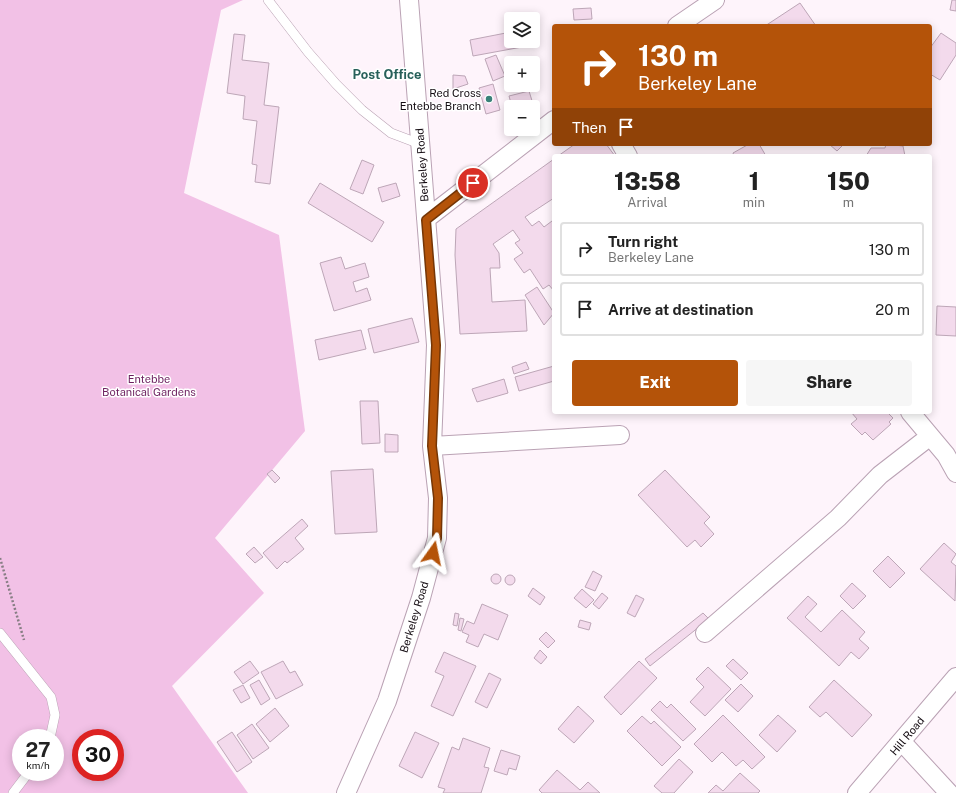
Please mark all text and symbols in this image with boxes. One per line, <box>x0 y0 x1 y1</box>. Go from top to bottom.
map controls <box>504 12 540 136</box>
button: layers <box>504 12 540 48</box>
text: 130 m <box>638 39 718 72</box>
icon: right <box>572 40 624 92</box>
button: + <box>504 56 540 92</box>
district label: Post Office <box>353 67 421 82</box>
text: Berkeley Lane <box>638 73 757 94</box>
place label: Red Cross Entebbe Branch <box>400 87 481 112</box>
marker: Red Cross Entebbe Branch <box>484 94 494 104</box>
button: − <box>504 100 540 136</box>
icon: arrive <box>615 116 637 138</box>
text: Then <box>572 119 607 136</box>
street label: Berkeley Road <box>413 128 431 202</box>
pin <box>456 166 490 200</box>
text: 13:58 <box>614 167 681 195</box>
text: 1 <box>749 167 759 195</box>
text: 150 <box>827 167 870 195</box>
icon: arrive <box>462 172 484 194</box>
text: Arrival <box>627 195 668 210</box>
text: min <box>743 195 765 210</box>
text: m <box>843 195 854 210</box>
text: Turn right <box>608 233 678 250</box>
icon: right <box>574 238 596 260</box>
text: 130 m <box>869 241 910 258</box>
text: Berkeley Lane <box>608 250 694 265</box>
icon: arrive <box>574 298 596 320</box>
text: Arrive at destination <box>608 301 753 318</box>
text: 20 m <box>875 301 910 318</box>
button: Exit <box>572 360 738 406</box>
button: Share <box>746 360 912 406</box>
park label: Entebbe Botanical Gardens <box>102 373 196 398</box>
position arrow <box>412 532 454 574</box>
street label: Berkeley Road <box>397 580 431 654</box>
street label: Hill Road <box>887 714 927 758</box>
speed limit sign: 30 <box>72 729 124 781</box>
text: 27 <box>25 738 51 762</box>
text: km/h <box>26 759 50 771</box>

